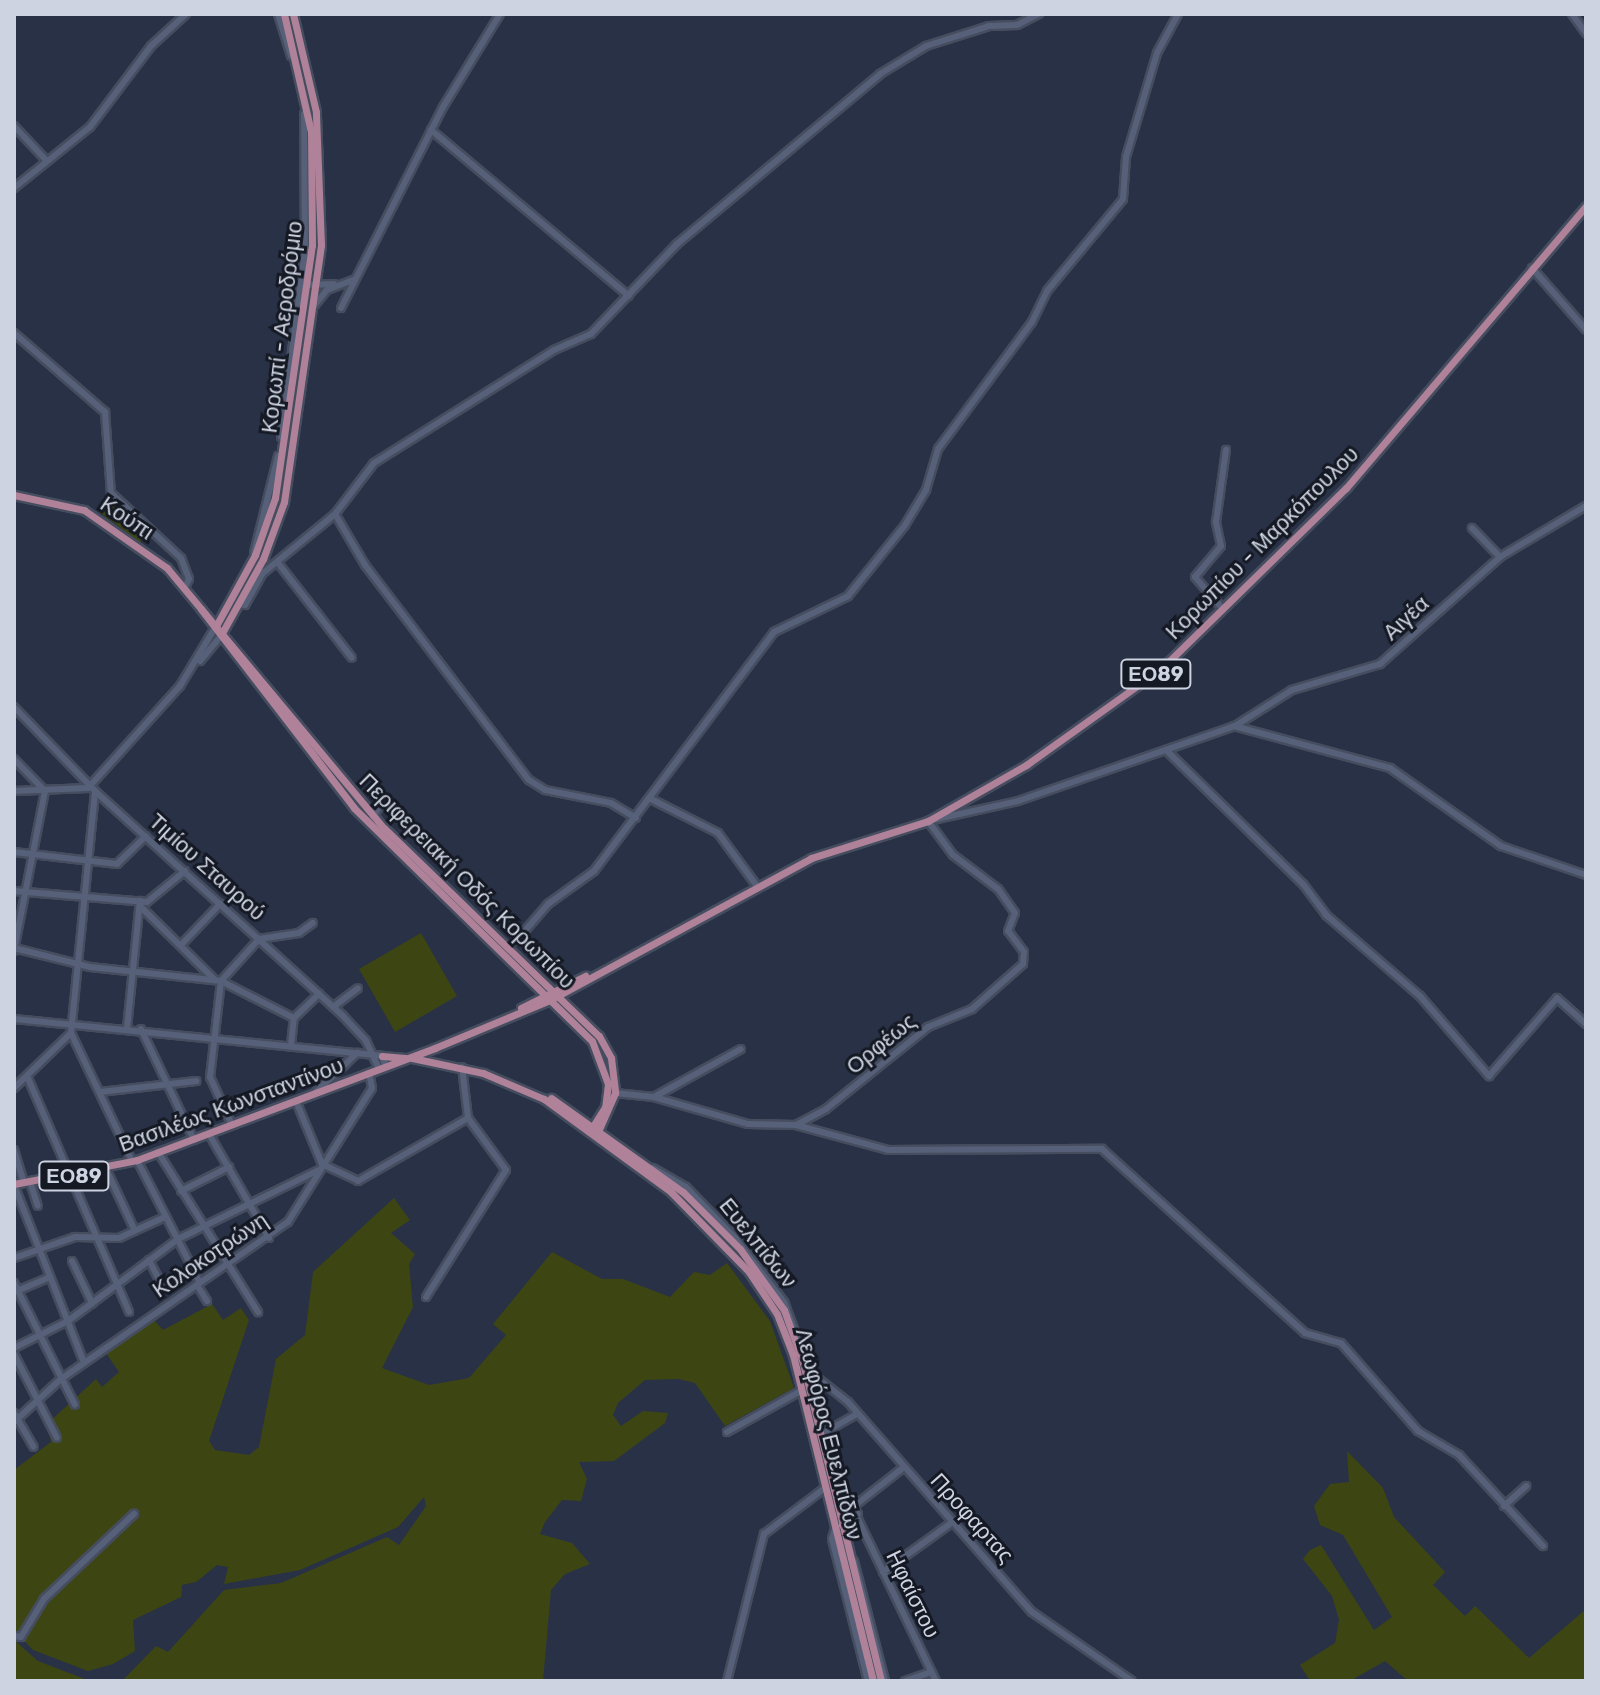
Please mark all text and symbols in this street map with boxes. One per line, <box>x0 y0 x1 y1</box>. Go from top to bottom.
street label: Κορωπί - Αεροδρόμιο <box>256 219 308 435</box>
street label: Κορωπίου - Μαρκόπουλου <box>1160 441 1364 645</box>
street label: Κούπι <box>95 491 159 545</box>
street label: Αιγέα <box>1378 590 1434 646</box>
road number: ΕΟ89 <box>1120 658 1192 690</box>
street label: Περιφερειακή Οδός Κορωπίου <box>354 768 580 994</box>
street label: Τιμίου Σταυρού <box>143 808 271 926</box>
street label: Ορφέως <box>841 1008 921 1080</box>
street label: Βασιλέως Κωνσταντίνου <box>115 1052 347 1158</box>
road number: ΕΟ89 <box>38 1160 110 1192</box>
street label: Ευελπίδων <box>714 1193 802 1293</box>
street label: Κολοκοτρώνη <box>147 1207 273 1303</box>
street label: Λεωφόρος Ευελπίδων <box>790 1326 868 1542</box>
street label: Προφαρτας <box>925 1468 1019 1568</box>
street label: Ηφαίστου <box>881 1546 945 1642</box>

